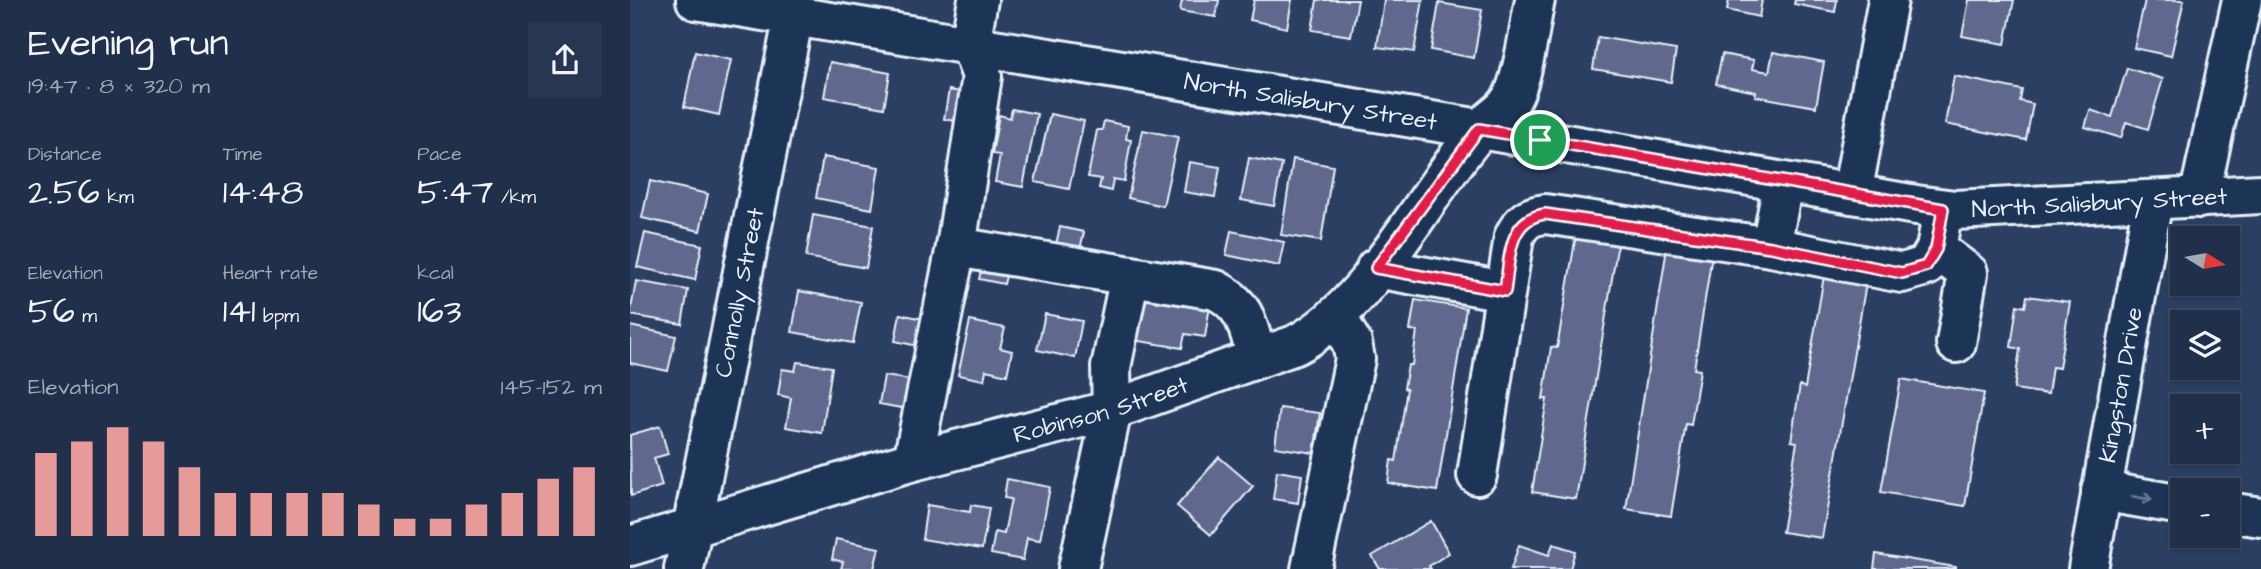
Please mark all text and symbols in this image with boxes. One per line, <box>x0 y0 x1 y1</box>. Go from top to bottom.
text: Evening run <box>28 18 229 70</box>
button: share <box>528 23 602 97</box>
street label: North Salisbury Street <box>1182 65 1440 140</box>
text: 19:47 · 8 × 320 m <box>28 70 210 102</box>
pin <box>1510 110 1570 170</box>
icon: arrive <box>1521 121 1559 159</box>
text: Distance <box>28 141 102 168</box>
text: Time <box>223 141 262 168</box>
text: Pace <box>417 141 461 168</box>
text: 2.56 <box>28 168 100 217</box>
text: 14:48 <box>223 168 303 217</box>
text: 5:47 <box>417 168 493 217</box>
street label: North Salisbury Street <box>1971 180 2228 227</box>
text: km <box>100 184 134 211</box>
text: /km <box>493 184 536 211</box>
street label: Connolly Street <box>706 204 773 380</box>
north arrow <box>2170 226 2240 296</box>
map controls <box>2170 226 2240 548</box>
text: Elevation <box>28 260 103 287</box>
text: Heart rate <box>223 260 318 287</box>
text: kcal <box>417 260 454 287</box>
text: 56 <box>28 287 75 336</box>
text: 141 <box>223 287 255 336</box>
text: 163 <box>417 287 462 336</box>
text: m <box>75 303 97 330</box>
text: bpm <box>255 303 299 330</box>
street label: Kingston Drive <box>2091 305 2152 465</box>
button: layers <box>2170 310 2240 380</box>
street label: Robinson Street <box>1010 368 1193 453</box>
text: Elevation <box>28 371 119 403</box>
text: 145–152 m <box>500 371 602 403</box>
button: + <box>2170 394 2240 464</box>
button: − <box>2170 478 2240 548</box>
one-way arrow <box>2130 492 2153 505</box>

